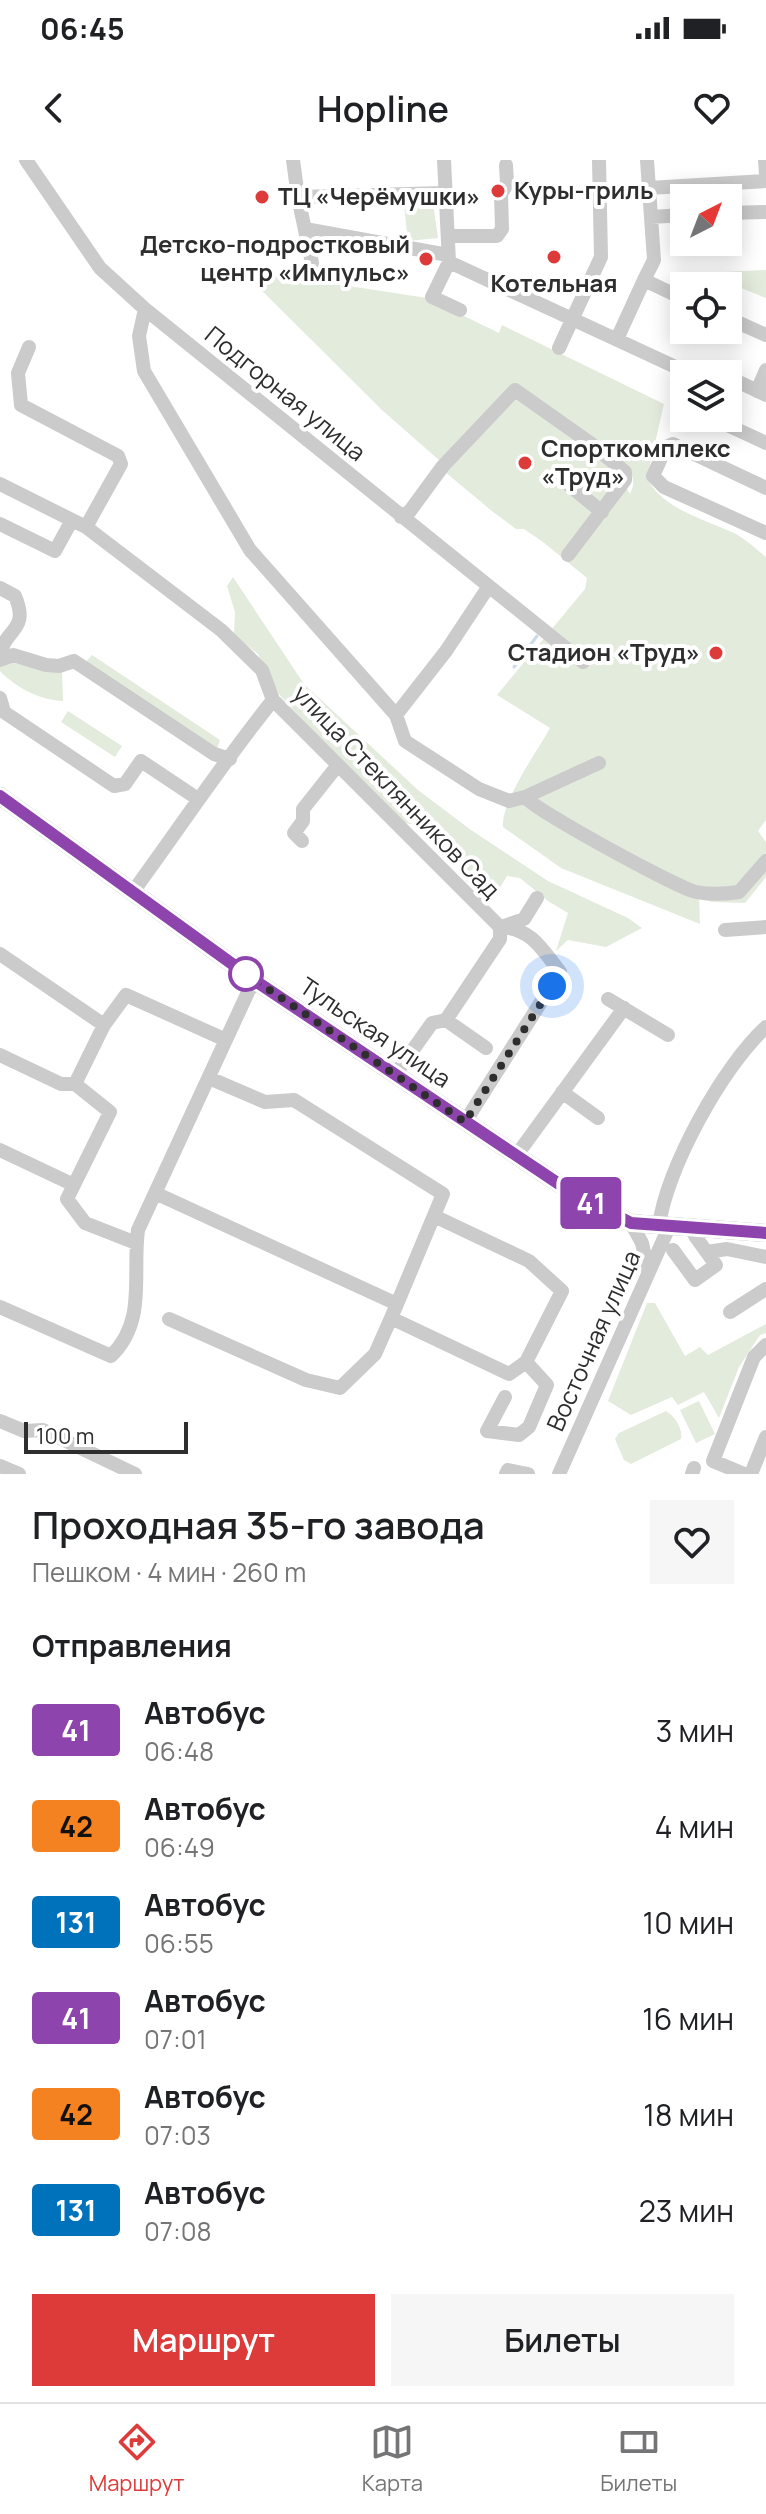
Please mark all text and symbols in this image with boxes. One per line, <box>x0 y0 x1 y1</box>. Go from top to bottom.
text: 06:45 <box>40 8 125 49</box>
text: Hopline <box>317 84 449 133</box>
icon: back <box>32 86 76 130</box>
icon: heart <box>690 86 734 130</box>
place label: Куры-гриль <box>514 173 654 206</box>
place label: ТЦ «Черёмушки» <box>278 179 480 212</box>
marker: Куры-гриль <box>489 182 507 200</box>
north arrow <box>670 184 742 256</box>
map controls <box>670 184 742 432</box>
marker: ТЦ «Черёмушки» <box>253 188 271 206</box>
place label: Детско-подростковый центр «Импульс» <box>140 227 410 288</box>
marker: Котельная <box>545 248 563 266</box>
marker: Детско-подростковый центр «Импульс» <box>417 250 435 268</box>
place label: Котельная <box>491 266 617 299</box>
button: locate <box>670 272 742 344</box>
street label: Подгорная улица <box>199 318 373 468</box>
button: layers <box>670 360 742 432</box>
place label: Спорткомплекс «Труд» <box>541 431 731 492</box>
marker: Спорткомплекс «Труд» <box>516 454 534 472</box>
place label: Стадион «Труд» <box>508 635 700 668</box>
marker: Стадион «Труд» <box>707 644 725 662</box>
street label: улица Стеклянников Сад <box>286 677 508 905</box>
unlabelled marker <box>229 957 263 991</box>
your location <box>532 966 572 1006</box>
street label: Тульская улица <box>294 969 458 1095</box>
line badge: 41 <box>555 1177 627 1229</box>
text: 41 <box>576 1184 606 1222</box>
street label: Восточная улица <box>538 1245 647 1436</box>
scale bar <box>24 1418 188 1454</box>
text: 100 m <box>36 1421 94 1451</box>
text: Проходная 35-го завода <box>32 1498 485 1550</box>
button: heart <box>650 1500 734 1584</box>
text: Пешком · 4 мин · 260 m <box>32 1554 306 1590</box>
text: Отправления <box>32 1625 232 1666</box>
text: Автобус <box>144 1692 266 1733</box>
text: 3 мин <box>656 1710 734 1751</box>
text: 41 <box>61 1711 91 1749</box>
text: 06:48 <box>144 1733 214 1769</box>
text: Автобус <box>144 1788 266 1829</box>
text: 4 мин <box>655 1806 734 1847</box>
text: 42 <box>59 1807 93 1845</box>
text: 06:49 <box>144 1829 215 1865</box>
text: Автобус <box>144 1884 266 1925</box>
text: 10 мин <box>642 1902 734 1943</box>
text: 131 <box>56 1903 96 1941</box>
text: 06:55 <box>144 1925 214 1961</box>
text: Автобус <box>144 1980 266 2021</box>
text: 16 мин <box>642 1998 734 2039</box>
text: 41 <box>61 1999 91 2037</box>
text: 07:01 <box>144 2021 207 2057</box>
text: Автобус <box>144 2076 266 2117</box>
text: 18 мин <box>643 2094 734 2135</box>
text: 42 <box>59 2095 93 2133</box>
text: 07:03 <box>144 2117 211 2153</box>
text: Автобус <box>144 2172 266 2213</box>
text: 23 мин <box>639 2190 734 2231</box>
text: 131 <box>56 2191 96 2229</box>
text: 07:08 <box>144 2213 212 2249</box>
button: Маршрут <box>32 2294 375 2386</box>
button: Билеты <box>391 2294 734 2386</box>
tab: Маршрут <box>89 2420 184 2498</box>
tab: Карта <box>362 2420 423 2498</box>
tab: Билеты <box>600 2420 677 2498</box>

